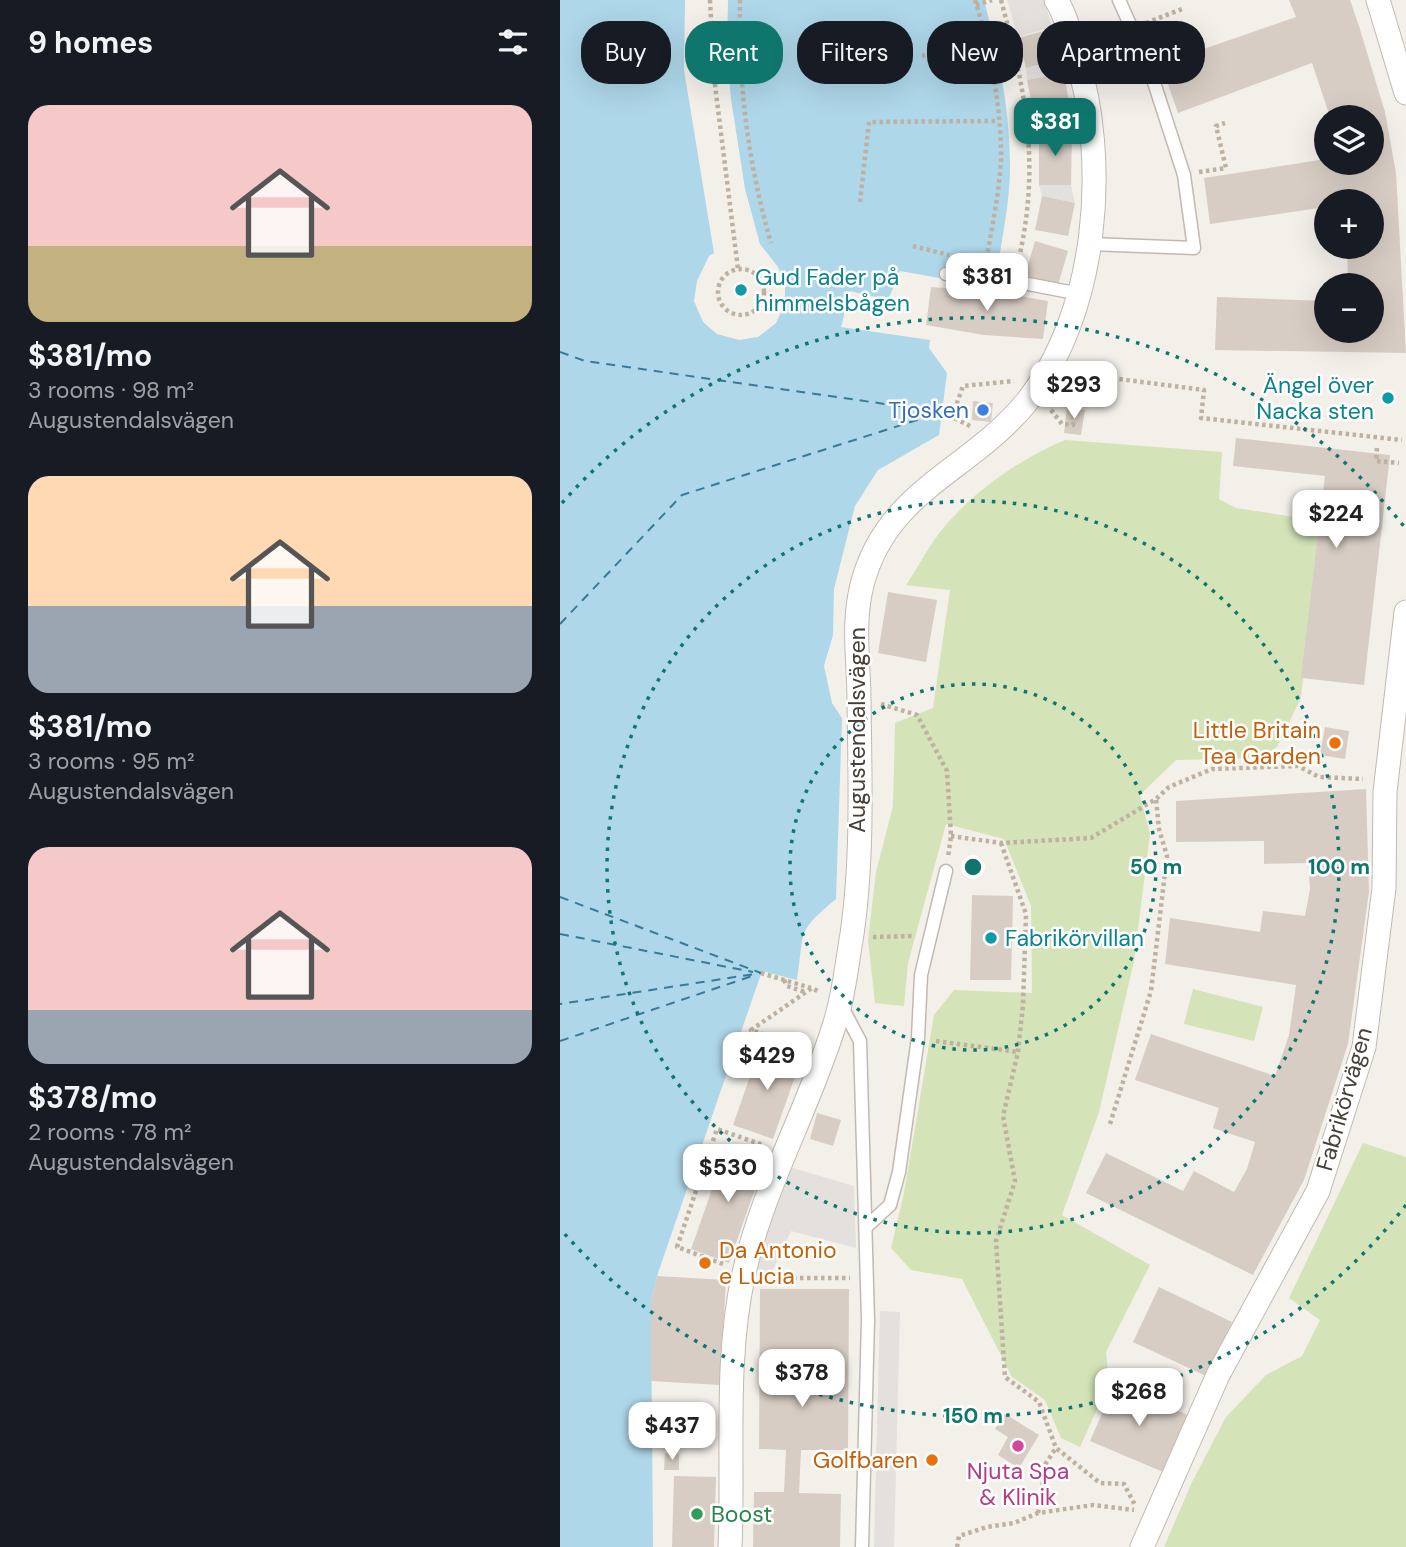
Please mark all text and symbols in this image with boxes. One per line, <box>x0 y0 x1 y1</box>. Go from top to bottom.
chip: Buy <box>581 21 671 84</box>
chip: Rent <box>685 21 783 84</box>
chip: Filters <box>797 21 913 84</box>
chip: New <box>927 21 1023 84</box>
chip: Apartment <box>1037 21 1205 84</box>
text: 9 homes <box>28 23 153 62</box>
icon: filters <box>494 23 532 61</box>
pin: $381 <box>1014 99 1096 158</box>
map controls <box>1314 105 1384 343</box>
button: layers <box>1314 105 1384 175</box>
text: $381 <box>1030 106 1080 136</box>
icon: home <box>217 150 343 276</box>
button: + <box>1314 189 1384 259</box>
pin: $381 <box>946 254 1028 313</box>
text: $381 <box>962 261 1012 291</box>
place label: Gud Fader på himmelsbågen <box>755 262 910 318</box>
button: − <box>1314 273 1384 343</box>
marker: Gud Fader på himmelsbågen <box>733 282 749 298</box>
text: $381/mo <box>28 336 152 375</box>
pin: $293 <box>1033 362 1115 421</box>
text: $293 <box>1046 369 1102 399</box>
place label: Ängel över Nacka sten <box>1256 370 1374 426</box>
text: 3 rooms · 98 m² <box>28 375 194 405</box>
marker: Ängel över Nacka sten <box>1380 390 1396 406</box>
place label: Tjosken <box>888 395 969 425</box>
marker: Tjosken <box>975 402 991 418</box>
text: Augustendalsvägen <box>28 405 234 435</box>
pin: $224 <box>1295 490 1377 550</box>
text: $224 <box>1308 498 1364 528</box>
icon: home <box>217 521 343 647</box>
street label: Augustendalsvägen <box>842 627 872 833</box>
text: $381/mo <box>28 707 152 746</box>
place label: Little Britain Tea Garden <box>1193 715 1321 771</box>
marker: Little Britain Tea Garden <box>1327 735 1343 751</box>
text: 3 rooms · 95 m² <box>28 746 195 776</box>
text: Augustendalsvägen <box>28 776 234 806</box>
text: 50 m <box>1130 853 1182 881</box>
text: 100 m <box>1308 853 1370 881</box>
centre of rings <box>961 855 985 879</box>
icon: home <box>217 892 343 1018</box>
place label: Fabrikörvillan <box>1005 923 1144 953</box>
marker: Fabrikörvillan <box>983 930 999 946</box>
street label: Fabrikörvägen <box>1309 1024 1379 1174</box>
pin: $429 <box>726 1032 808 1092</box>
text: $429 <box>739 1040 795 1070</box>
text: $378/mo <box>28 1078 157 1117</box>
text: 2 rooms · 78 m² <box>28 1117 192 1147</box>
pin: $530 <box>687 1144 769 1204</box>
text: Augustendalsvägen <box>28 1147 234 1177</box>
text: $530 <box>699 1152 757 1182</box>
place label: Da Antonio e Lucia <box>719 1235 837 1291</box>
marker: Da Antonio e Lucia <box>697 1255 713 1271</box>
pin: $378 <box>761 1350 843 1409</box>
text: $378 <box>775 1357 829 1387</box>
pin: $268 <box>1098 1368 1180 1428</box>
text: $268 <box>1111 1376 1167 1406</box>
pin: $437 <box>631 1402 713 1462</box>
text: 150 m <box>943 1402 1003 1430</box>
text: $437 <box>645 1410 699 1440</box>
marker: Njuta Spa & Klinik <box>1010 1438 1026 1454</box>
place label: Golfbaren <box>813 1445 918 1475</box>
marker: Golfbaren <box>924 1452 940 1468</box>
place label: Njuta Spa & Klinik <box>967 1456 1069 1512</box>
place label: Boost <box>711 1499 772 1529</box>
marker: Boost <box>689 1506 705 1522</box>

